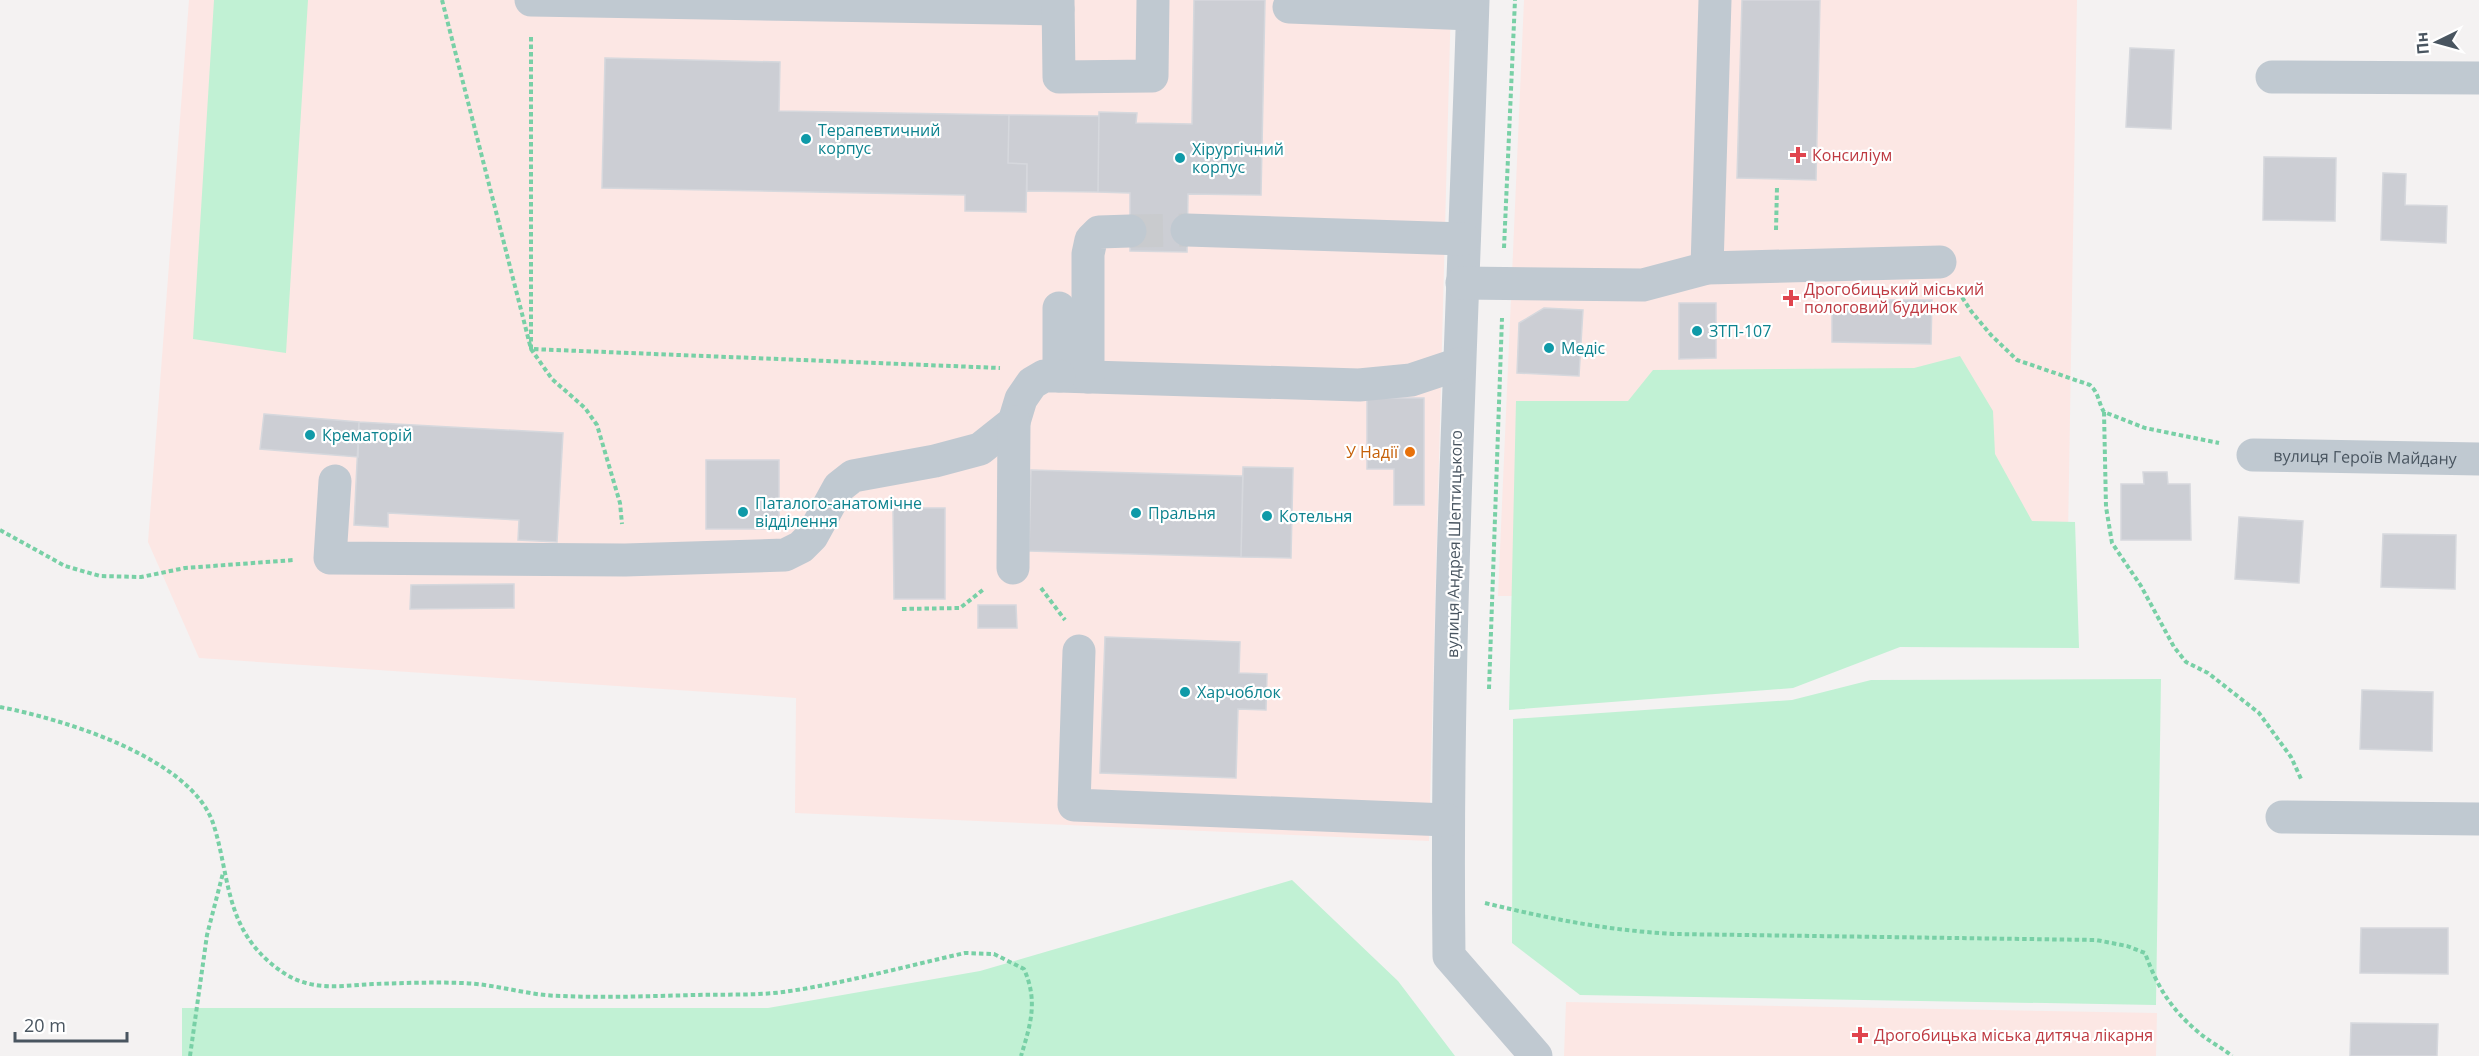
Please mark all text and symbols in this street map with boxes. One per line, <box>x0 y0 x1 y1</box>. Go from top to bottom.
north arrow <box>2407 12 2467 72</box>
text: Пн <box>2410 31 2434 55</box>
place label: Терапевтичний корпус <box>818 119 940 159</box>
marker: Терапевтичний корпус <box>799 132 813 146</box>
place label: Хірургічний корпус <box>1192 138 1284 178</box>
place label: Консиліум <box>1812 144 1892 166</box>
marker: Консиліум <box>1789 146 1807 164</box>
marker: Хірургічний корпус <box>1173 151 1187 165</box>
place label: Дрогобицький міський пологовий будинок <box>1804 278 1984 318</box>
marker: Дрогобицький міський пологовий будинок <box>1782 289 1800 307</box>
place label: ЗТП-107 <box>1709 320 1771 342</box>
marker: ЗТП-107 <box>1690 324 1704 338</box>
place label: Медіс <box>1561 337 1606 359</box>
marker: Медіс <box>1542 341 1556 355</box>
place label: Крематорій <box>322 424 412 446</box>
marker: Крематорій <box>303 428 317 442</box>
street label: вулиця Андрея Шептицького <box>1441 430 1467 658</box>
place label: У Надії <box>1346 441 1399 463</box>
street label: вулиця Героїв Майдану <box>2273 444 2458 470</box>
marker: У Надії <box>1403 445 1417 459</box>
place label: Паталого-анатомічне відділення <box>755 492 922 532</box>
place label: Пральня <box>1148 502 1216 524</box>
marker: Паталого-анатомічне відділення <box>736 505 750 519</box>
place label: Котельня <box>1279 505 1352 527</box>
marker: Пральня <box>1129 506 1143 520</box>
marker: Котельня <box>1260 509 1274 523</box>
place label: Харчоблок <box>1197 681 1282 703</box>
marker: Харчоблок <box>1178 685 1192 699</box>
scale bar <box>15 1005 128 1043</box>
text: 20 m <box>24 1013 66 1037</box>
place label: Дрогобицька міська дитяча лікарня <box>1874 1024 2153 1046</box>
marker: Дрогобицька міська дитяча лікарня <box>1851 1026 1869 1044</box>

